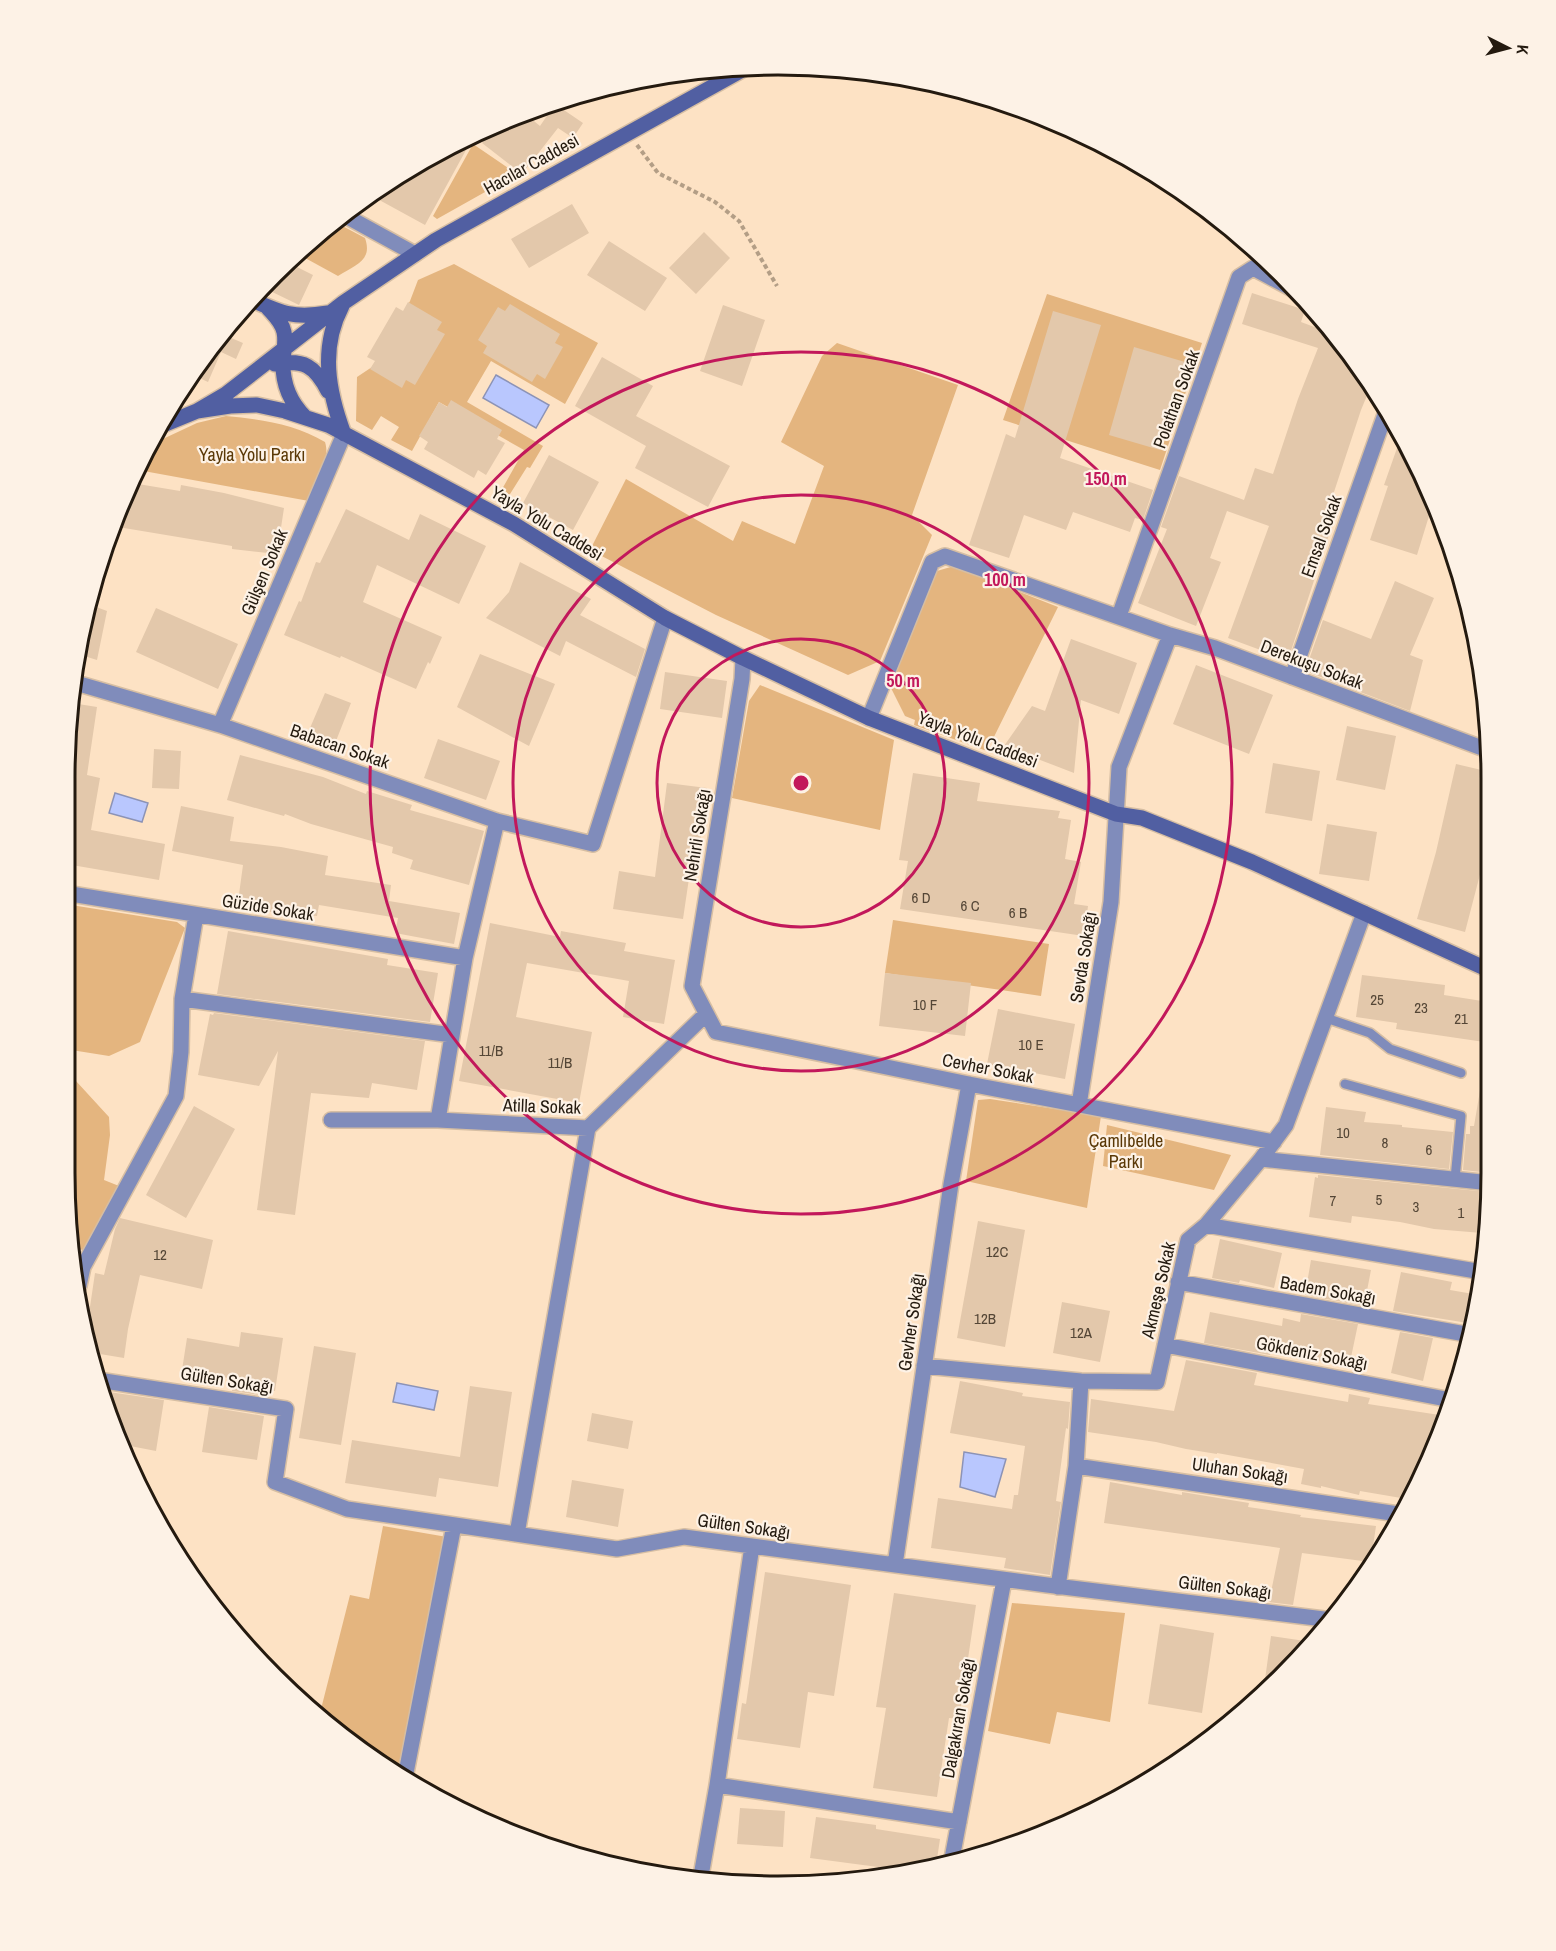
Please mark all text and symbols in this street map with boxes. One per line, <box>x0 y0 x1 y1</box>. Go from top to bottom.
north arrow <box>1478 18 1538 78</box>
text: K <box>1511 44 1534 56</box>
street label: Hacılar Caddesi <box>479 127 583 201</box>
street label: Polathan Sokak <box>1147 346 1206 452</box>
park label: Yayla Yolu Parkı <box>199 442 305 467</box>
text: 150 m <box>1085 466 1127 491</box>
street label: Yayla Yolu Caddesi <box>486 480 608 566</box>
street label: Emsal Sokak <box>1295 491 1348 581</box>
street label: Gülşen Sokak <box>235 524 294 619</box>
text: 100 m <box>984 567 1026 592</box>
street label: Derekuşu Sokak <box>1257 633 1368 695</box>
text: 50 m <box>886 668 920 693</box>
street label: Yayla Yolu Caddesi <box>914 705 1042 773</box>
street label: Babacan Sokak <box>287 717 394 775</box>
centre of rings <box>791 773 811 793</box>
street label: Nehirli Sokağı <box>677 787 717 883</box>
street label: Güzide Sokak <box>220 887 316 927</box>
house number: 6 D <box>911 887 931 908</box>
house number: 6 C <box>960 895 980 916</box>
house number: 6 B <box>1009 902 1027 923</box>
street label: Sevda Sokağı <box>1063 910 1103 1004</box>
house number: 25 <box>1370 989 1384 1010</box>
house number: 10 F <box>913 994 937 1015</box>
house number: 23 <box>1414 997 1428 1018</box>
house number: 21 <box>1454 1008 1468 1029</box>
house number: 10 E <box>1018 1034 1044 1055</box>
house number: 11/B <box>479 1040 503 1061</box>
street label: Cevher Sokak <box>940 1047 1036 1089</box>
house number: 11/B <box>548 1052 572 1073</box>
street label: Atilla Sokak <box>502 1092 582 1120</box>
house number: 10 <box>1336 1122 1350 1143</box>
park label: Çamlıbelde Parkı <box>1089 1128 1163 1174</box>
house number: 8 <box>1382 1132 1389 1153</box>
house number: 6 <box>1426 1139 1433 1160</box>
house number: 5 <box>1376 1189 1383 1210</box>
house number: 7 <box>1330 1190 1337 1211</box>
house number: 3 <box>1413 1196 1420 1217</box>
house number: 1 <box>1458 1202 1465 1223</box>
street label: Akmeşe Sokak <box>1135 1239 1181 1342</box>
house number: 12C <box>986 1241 1008 1262</box>
house number: 12 <box>153 1244 167 1265</box>
street label: Badem Sokağı <box>1278 1269 1378 1311</box>
street label: Gevher Sokağı <box>892 1272 930 1372</box>
house number: 12B <box>974 1308 996 1329</box>
house number: 12A <box>1070 1322 1093 1343</box>
street label: Gökdeniz Sokağı <box>1254 1330 1370 1376</box>
street label: Gülten Sokağı <box>179 1360 275 1400</box>
street label: Uluhan Sokağı <box>1190 1451 1290 1489</box>
street label: Gülten Sokağı <box>696 1507 792 1545</box>
street label: Gülten Sokağı <box>1177 1569 1273 1605</box>
street label: Dalgakıran Sokağı <box>935 1656 981 1780</box>

